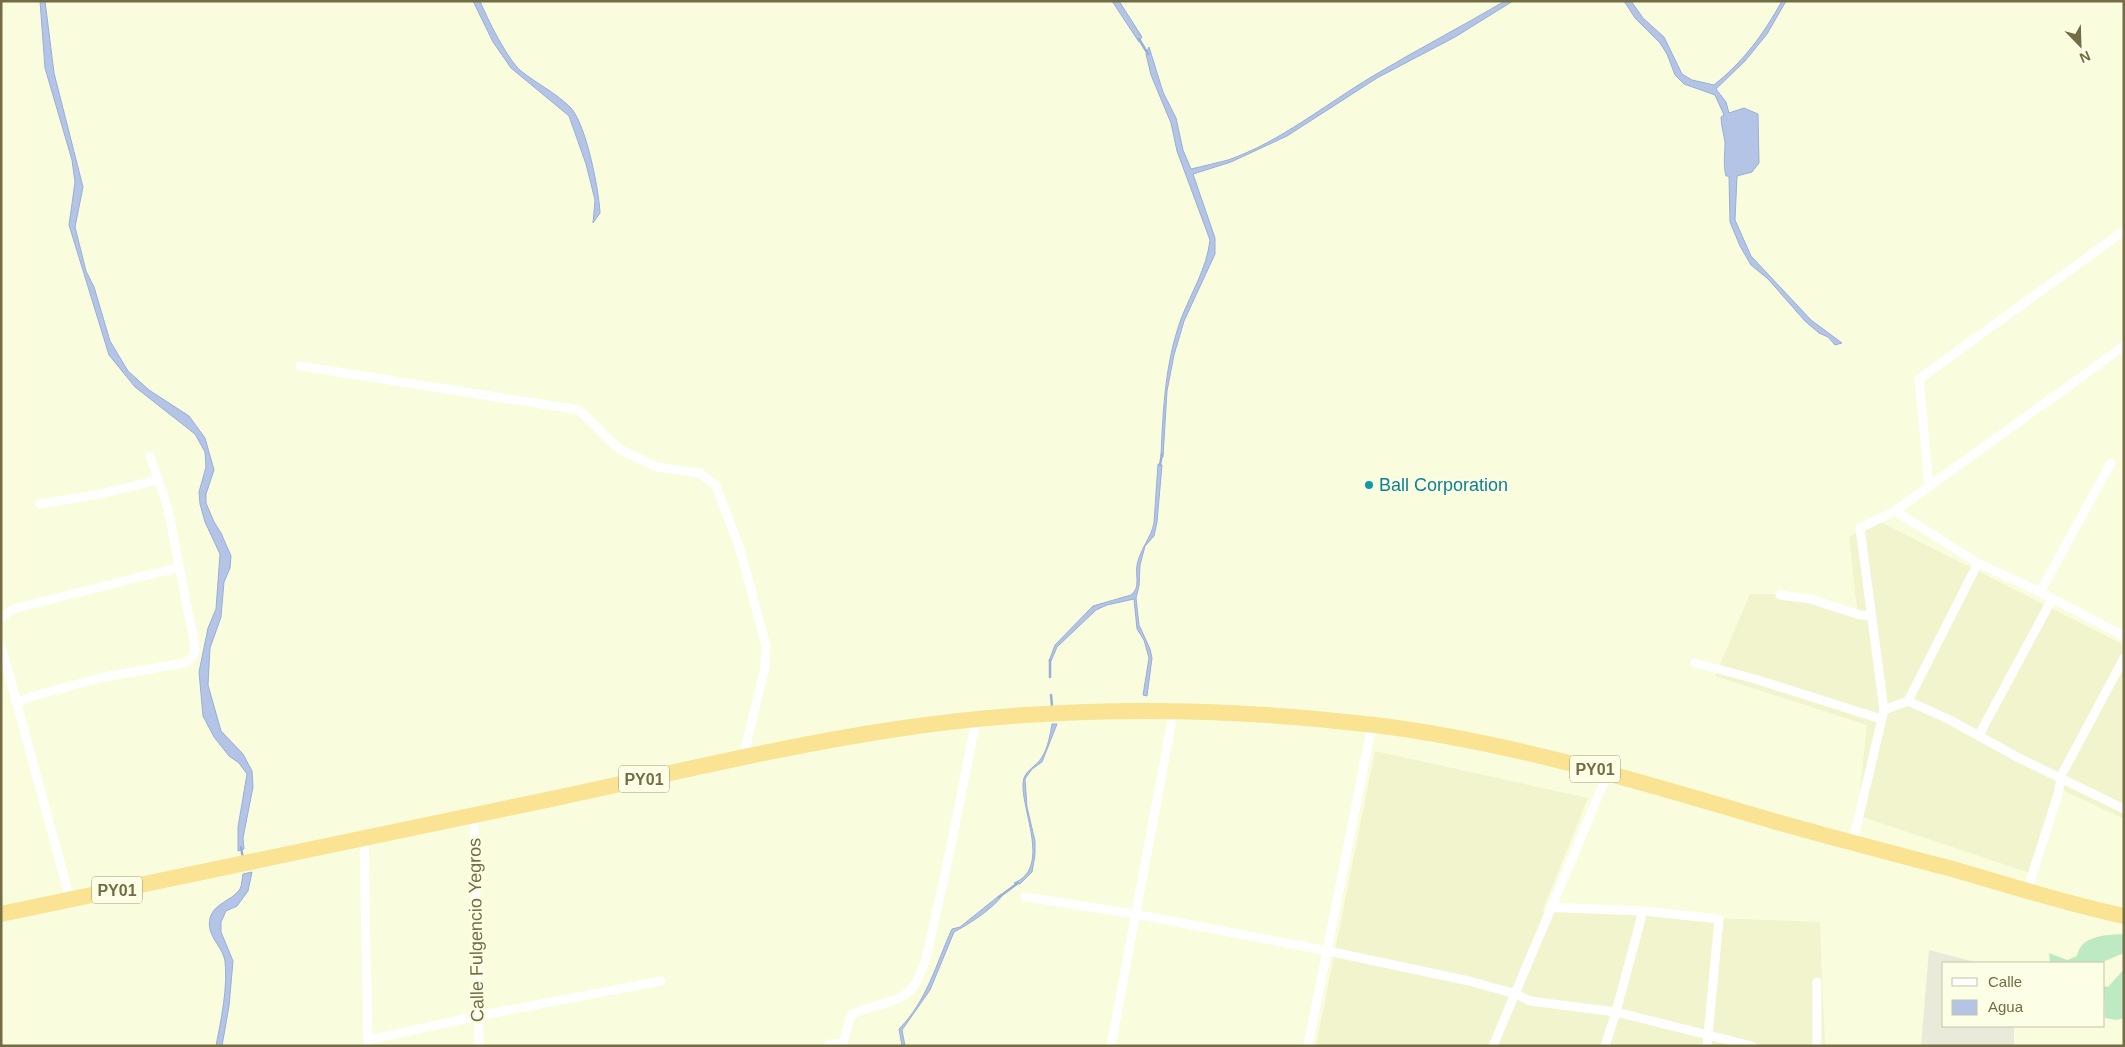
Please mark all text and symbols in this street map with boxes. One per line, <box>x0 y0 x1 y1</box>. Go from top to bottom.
north arrow <box>2055 20 2105 70</box>
text: N <box>2077 48 2093 66</box>
place label: Ball Corporation <box>1379 475 1508 495</box>
marker: Ball Corporation <box>1363 479 1375 491</box>
road number: PY01 <box>1570 756 1620 782</box>
road number: PY01 <box>619 766 669 792</box>
street label: Calle Fulgencio Yegros <box>464 838 488 1022</box>
road number: PY01 <box>92 876 142 904</box>
legend <box>1942 962 2105 1027</box>
text: Calle <box>1988 973 2022 990</box>
text: Agua <box>1988 998 2024 1015</box>

